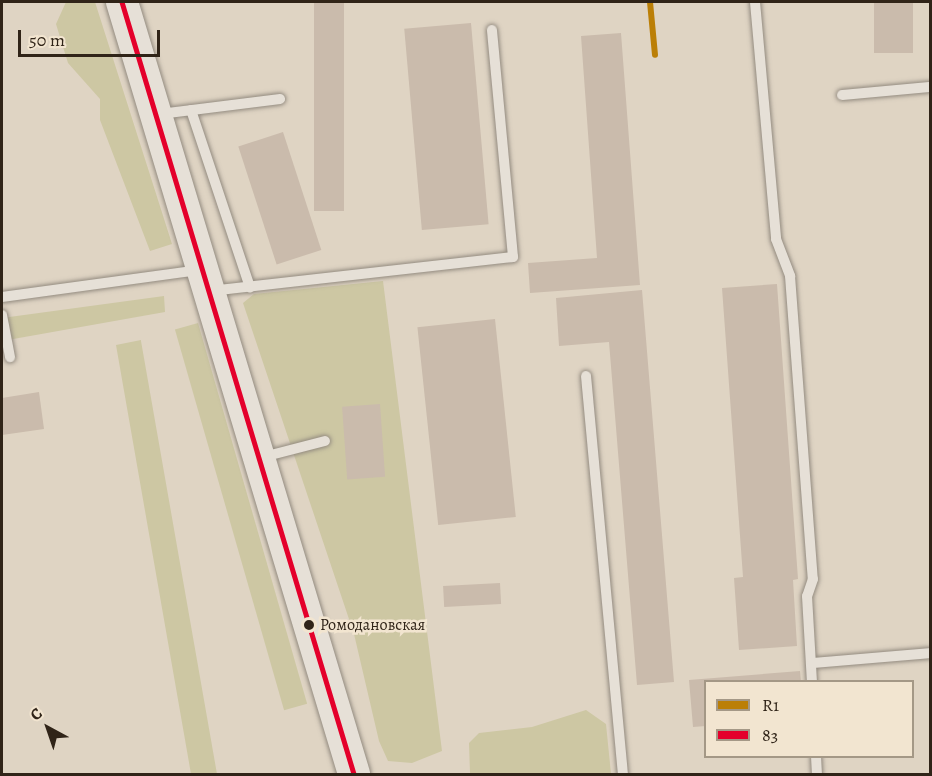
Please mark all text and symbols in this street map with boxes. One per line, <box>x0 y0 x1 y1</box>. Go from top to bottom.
scale bar <box>21 18 164 56</box>
text: 50 m <box>29 28 65 52</box>
place label: Ромодановская <box>320 615 425 635</box>
marker: Ромодановская <box>303 619 315 631</box>
legend <box>704 680 914 758</box>
text: R1 <box>762 693 779 717</box>
north arrow <box>18 698 78 758</box>
text: С <box>26 703 47 726</box>
text: 83 <box>762 723 778 747</box>

